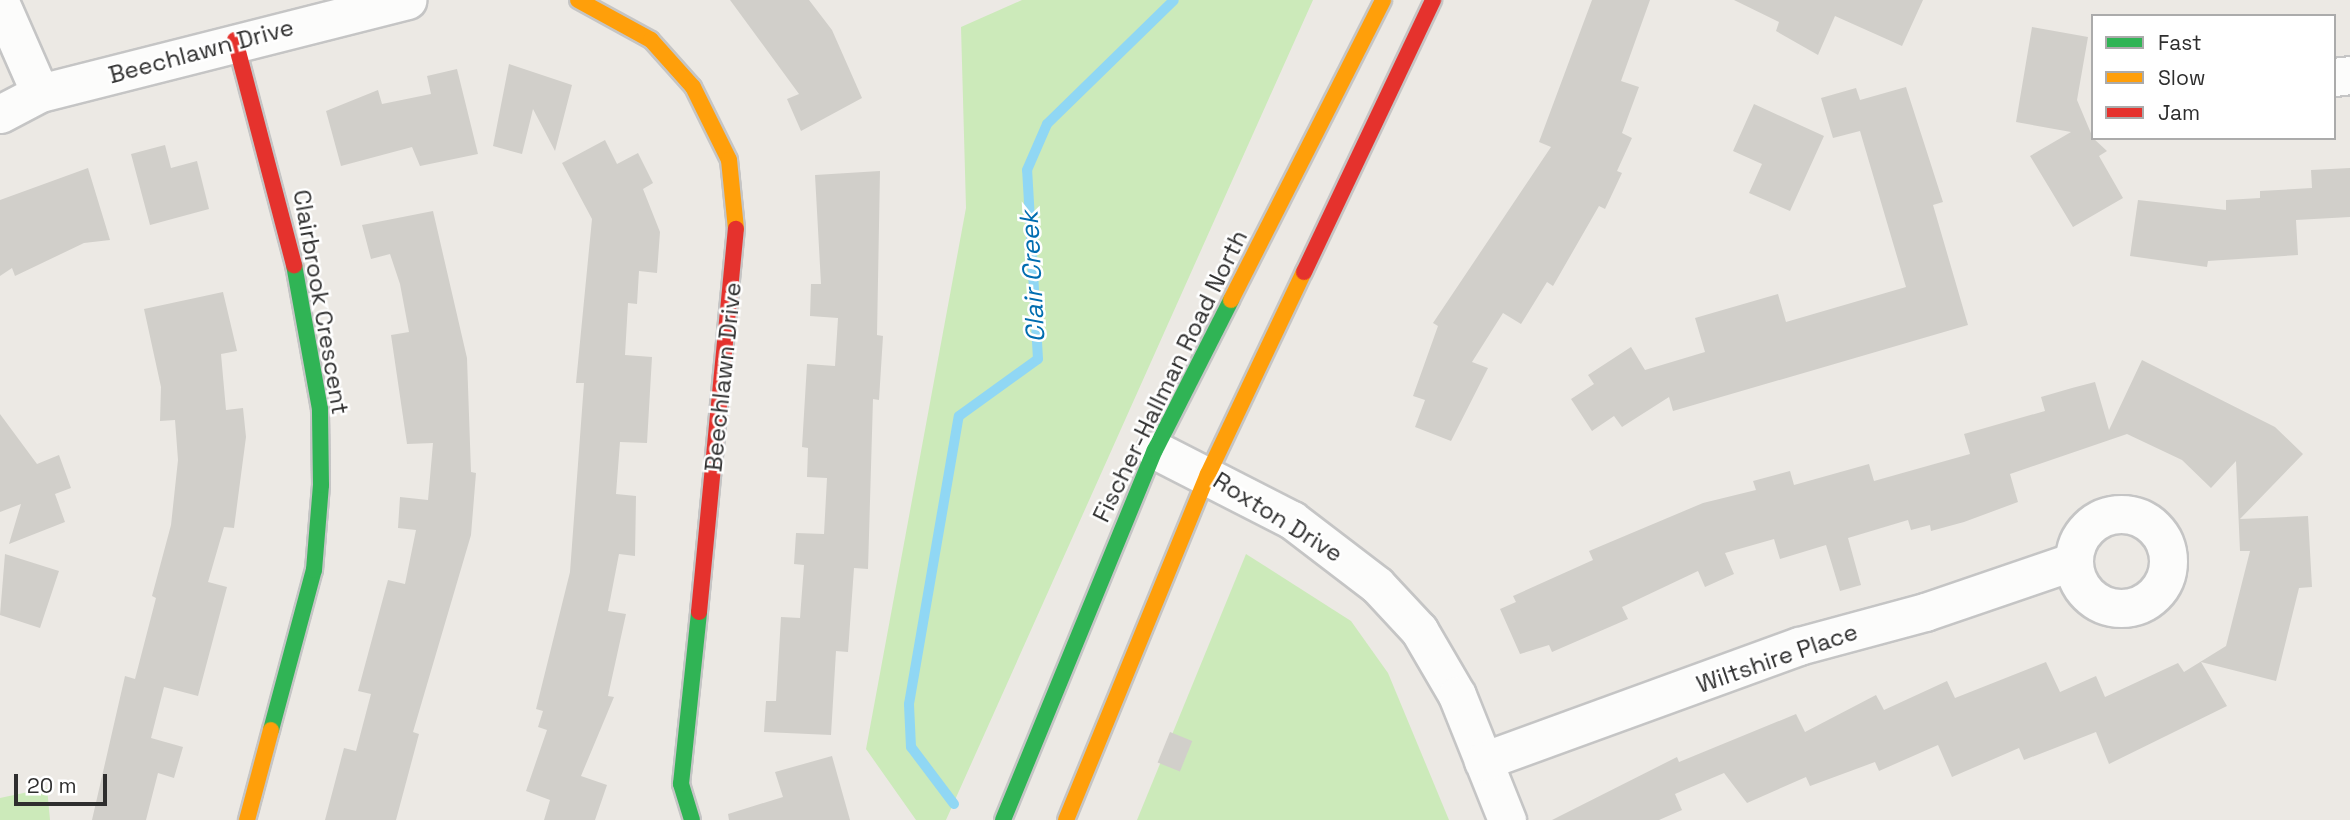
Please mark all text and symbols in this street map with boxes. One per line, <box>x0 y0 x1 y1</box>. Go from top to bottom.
street label: Beechlawn Drive <box>105 12 297 90</box>
legend <box>2091 14 2336 140</box>
text: Fast <box>2158 29 2202 56</box>
text: Slow <box>2158 64 2206 91</box>
text: Jam <box>2158 99 2200 126</box>
street label: Clairbrook Crescent <box>287 187 355 417</box>
water label: Clair Creek <box>1014 210 1052 344</box>
street label: Fischer-Hallman Road North <box>1087 225 1253 527</box>
street label: Beechlawn Drive <box>699 281 747 473</box>
street label: Roxton Drive <box>1208 466 1348 568</box>
street label: Wiltshire Place <box>1693 617 1861 699</box>
scale bar <box>18 760 110 804</box>
text: 20 m <box>27 772 77 799</box>

